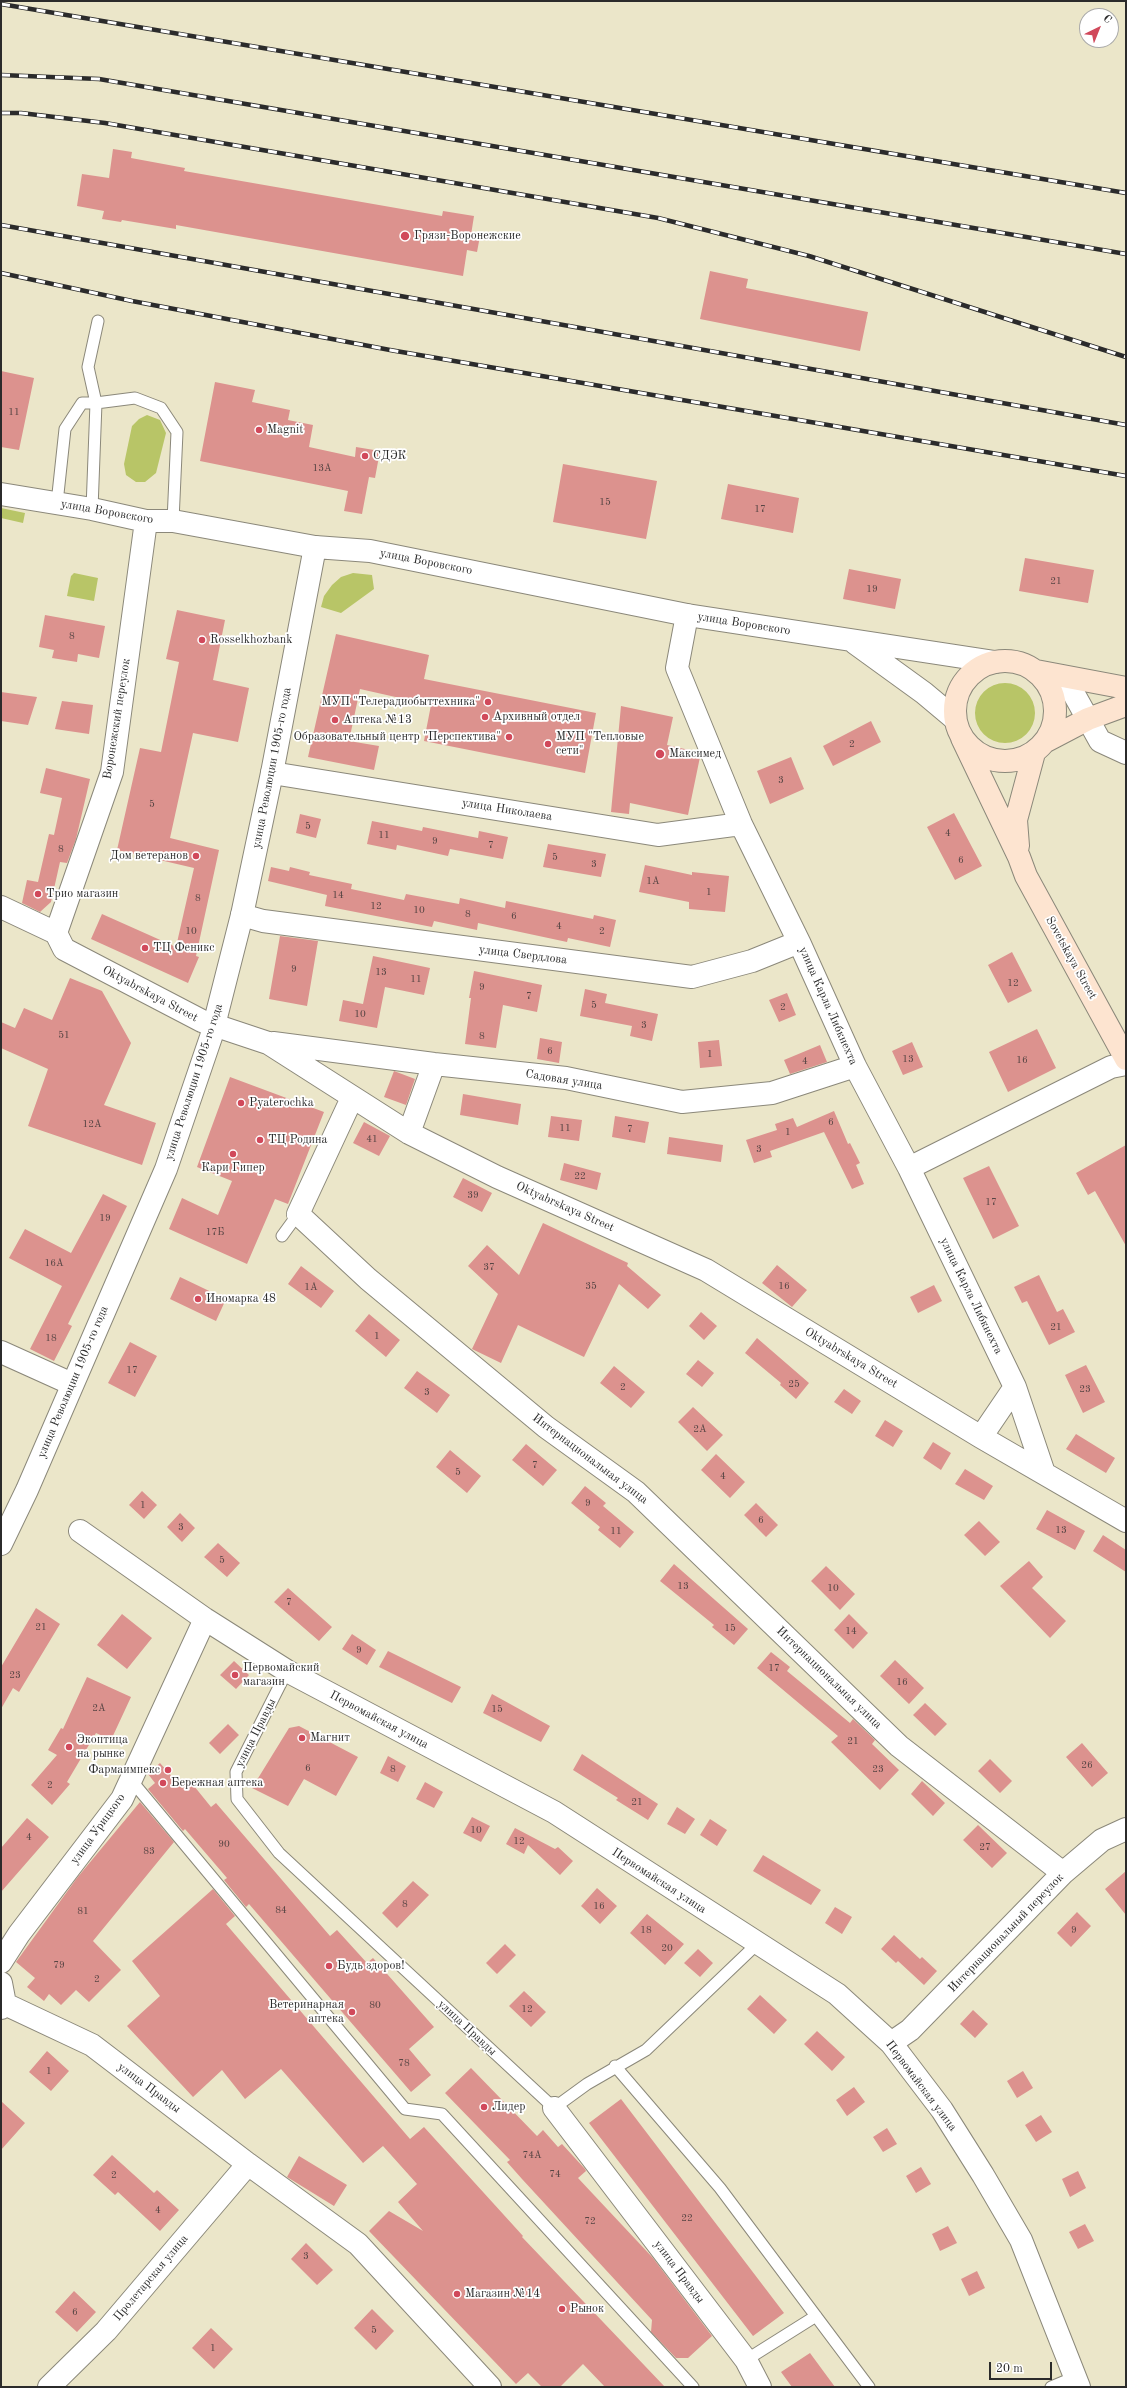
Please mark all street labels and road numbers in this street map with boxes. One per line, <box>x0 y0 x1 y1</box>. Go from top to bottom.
street label: улица Воровского <box>59 497 155 527</box>
street label: улица Воровского <box>378 546 474 578</box>
street label: улица Воровского <box>696 610 792 638</box>
street label: Воронежский переулок <box>100 658 134 780</box>
street label: улица Революции 1905-го года <box>249 686 295 850</box>
street label: улица Николаева <box>461 796 553 824</box>
street label: Sovetskaya Street <box>1042 914 1100 1002</box>
street label: улица Свердлова <box>478 942 568 968</box>
street label: улица Карла Либкнехта <box>795 945 861 1067</box>
street label: Oktyabrskaya Street <box>100 963 200 1025</box>
street label: улица Революции 1905-го года <box>162 1002 226 1162</box>
street label: Садовая улица <box>524 1067 604 1093</box>
street label: Oktyabrskaya Street <box>514 1179 616 1235</box>
street label: улица Карла Либкнехта <box>936 1235 1006 1357</box>
street label: улица Революции 1905-го года <box>34 1304 112 1460</box>
street label: Oktyabrskaya Street <box>802 1325 900 1391</box>
street label: Интернациональная улица <box>529 1411 651 1507</box>
street label: Интернациональная улица <box>773 1624 885 1732</box>
street label: Первомайская улица <box>327 1688 431 1752</box>
street label: улица Правды <box>233 1696 279 1770</box>
street label: улица Урицкого <box>67 1791 129 1867</box>
street label: Первомайская улица <box>609 1845 709 1917</box>
street label: Интернациональный переулок <box>945 1870 1067 1996</box>
street label: улица Правды <box>435 1997 499 2059</box>
street label: Первомайская улица <box>882 2038 960 2134</box>
street label: улица Правды <box>115 2060 183 2116</box>
street label: Пролетарская улица <box>111 2232 191 2324</box>
street label: улица Правды <box>651 2238 707 2306</box>

